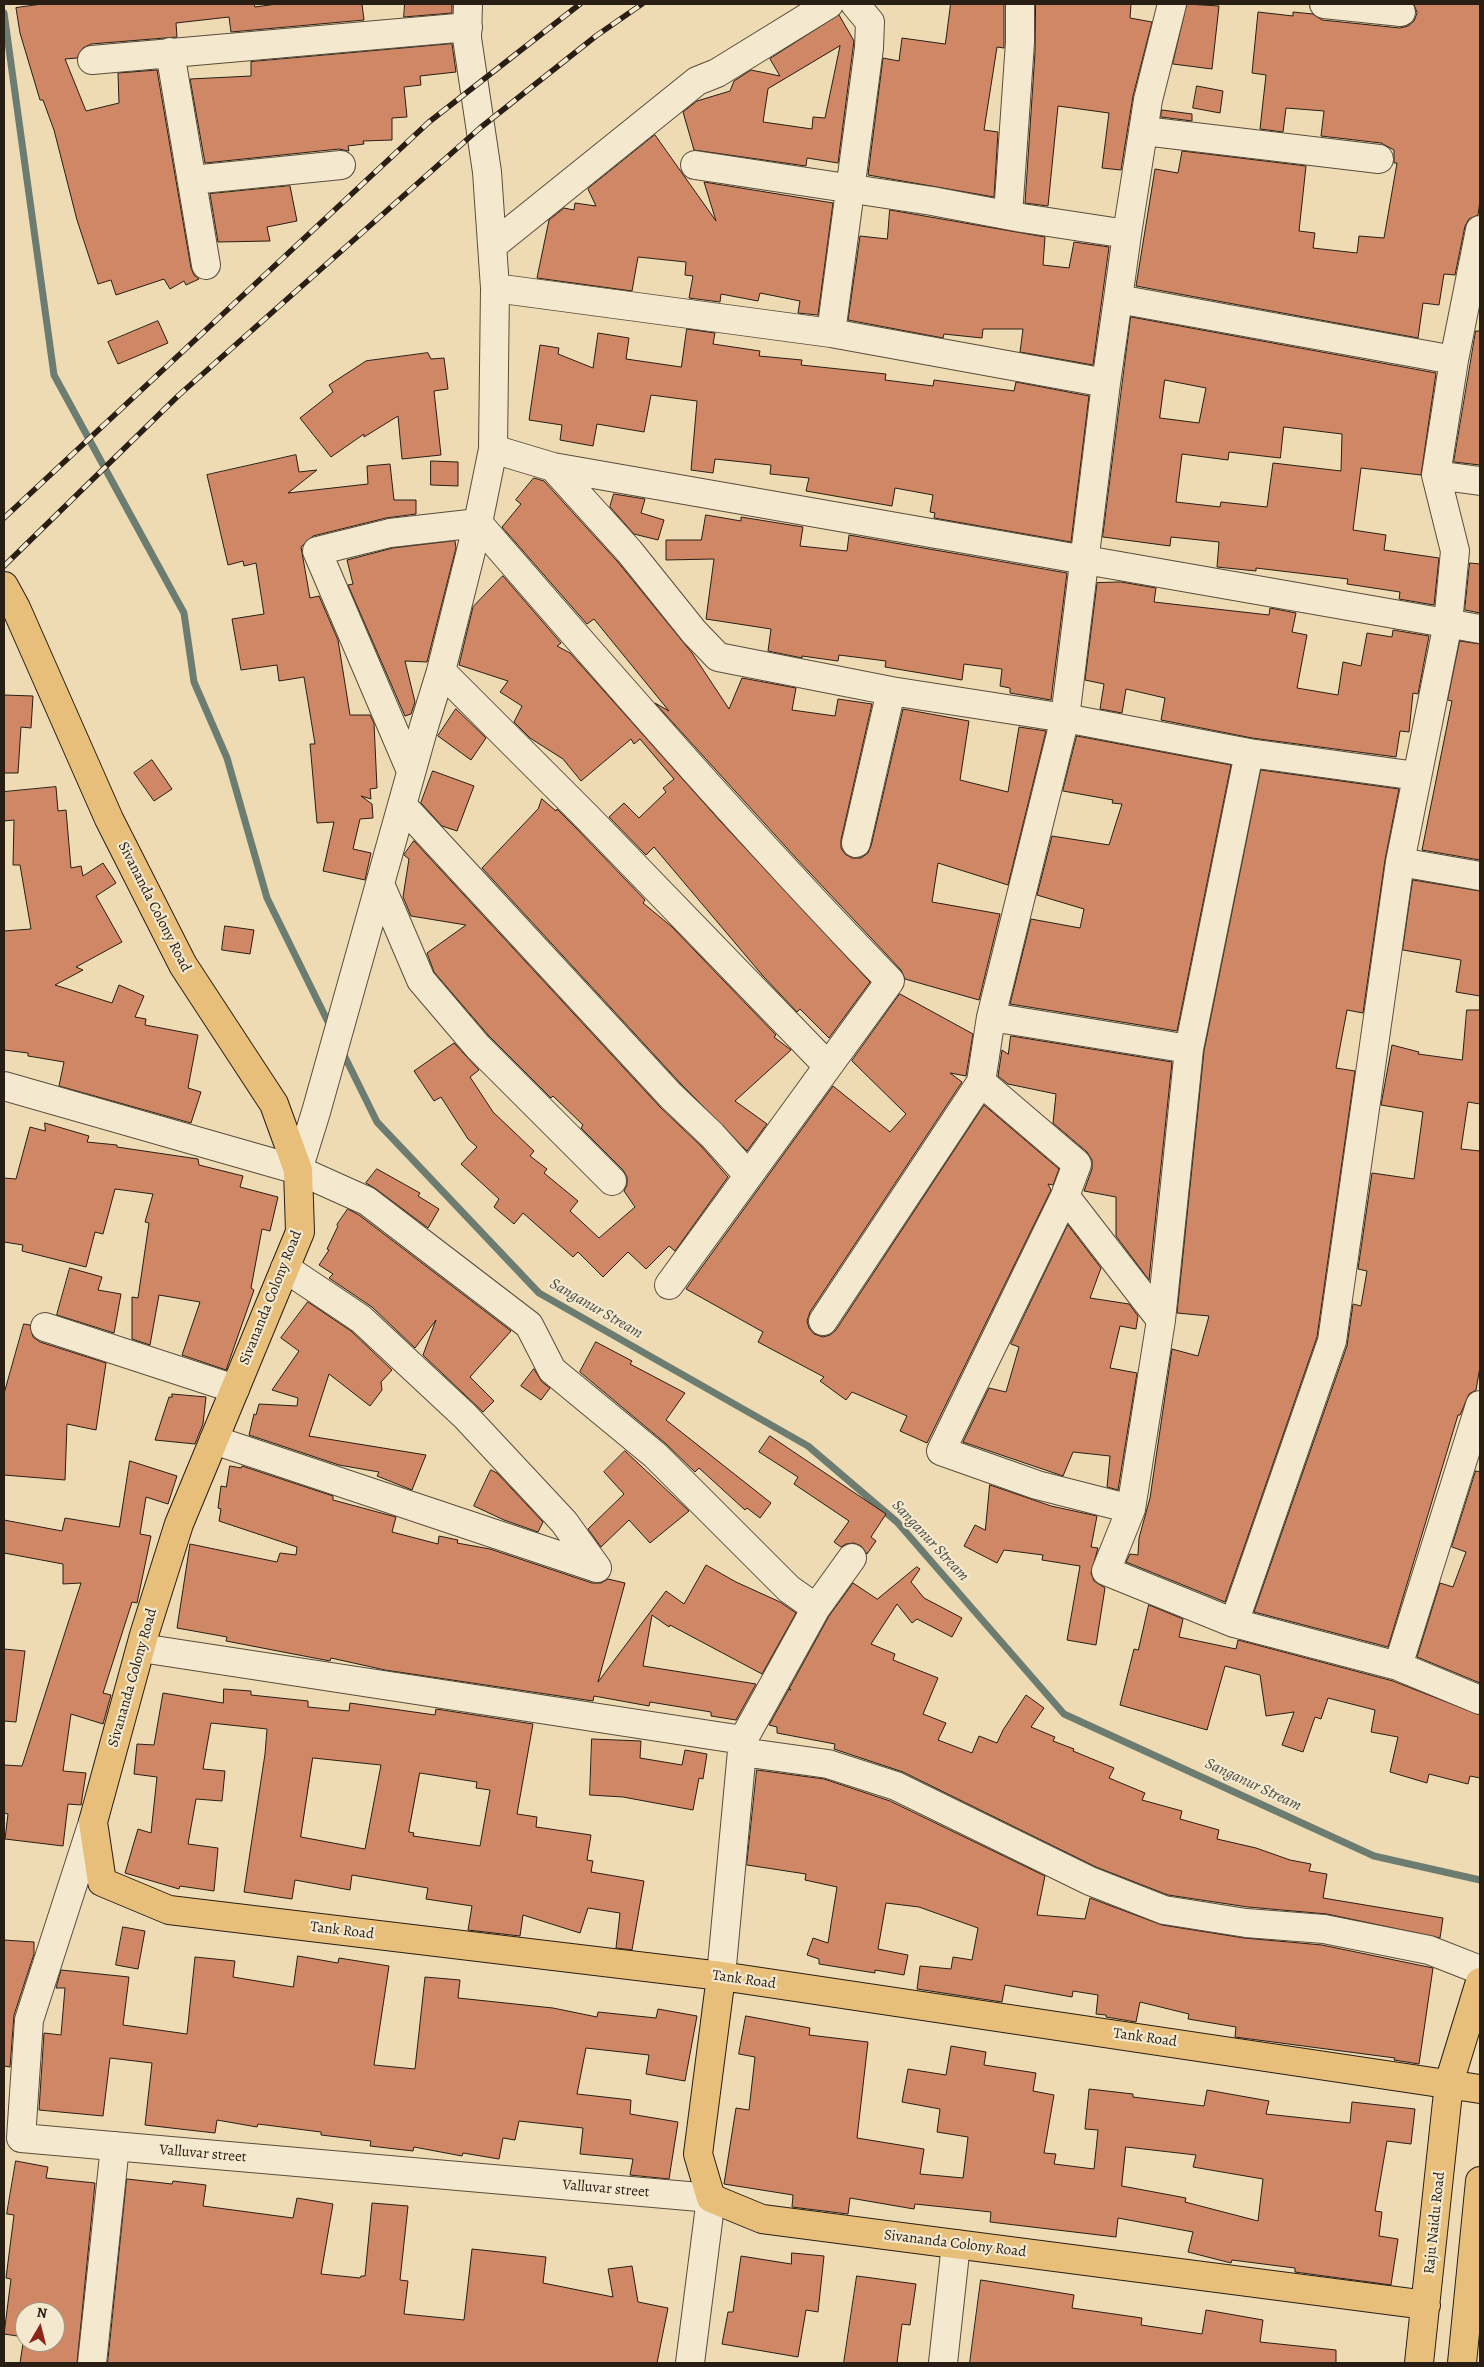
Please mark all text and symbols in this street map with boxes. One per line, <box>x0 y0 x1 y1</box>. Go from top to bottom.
street label: Sivananda Colony Road <box>113 839 195 975</box>
street label: Sivananda Colony Road <box>236 1228 306 1368</box>
water label: Sanganur Stream <box>546 1275 646 1343</box>
water label: Sanganur Stream <box>887 1496 973 1586</box>
street label: Sivananda Colony Road <box>105 1607 161 1749</box>
water label: Sanganur Stream <box>1202 1754 1304 1816</box>
street label: Tank Road <box>309 1918 375 1944</box>
street label: Tank Road <box>711 1967 777 1993</box>
street label: Tank Road <box>1112 2025 1178 2051</box>
street label: Valluvar street <box>159 2141 247 2167</box>
street label: Raju Naidu Road <box>1421 2171 1449 2275</box>
street label: Valluvar street <box>562 2176 650 2202</box>
street label: Sivananda Colony Road <box>883 2226 1027 2262</box>
north arrow <box>15 2302 65 2352</box>
text: N <box>36 2303 48 2323</box>

